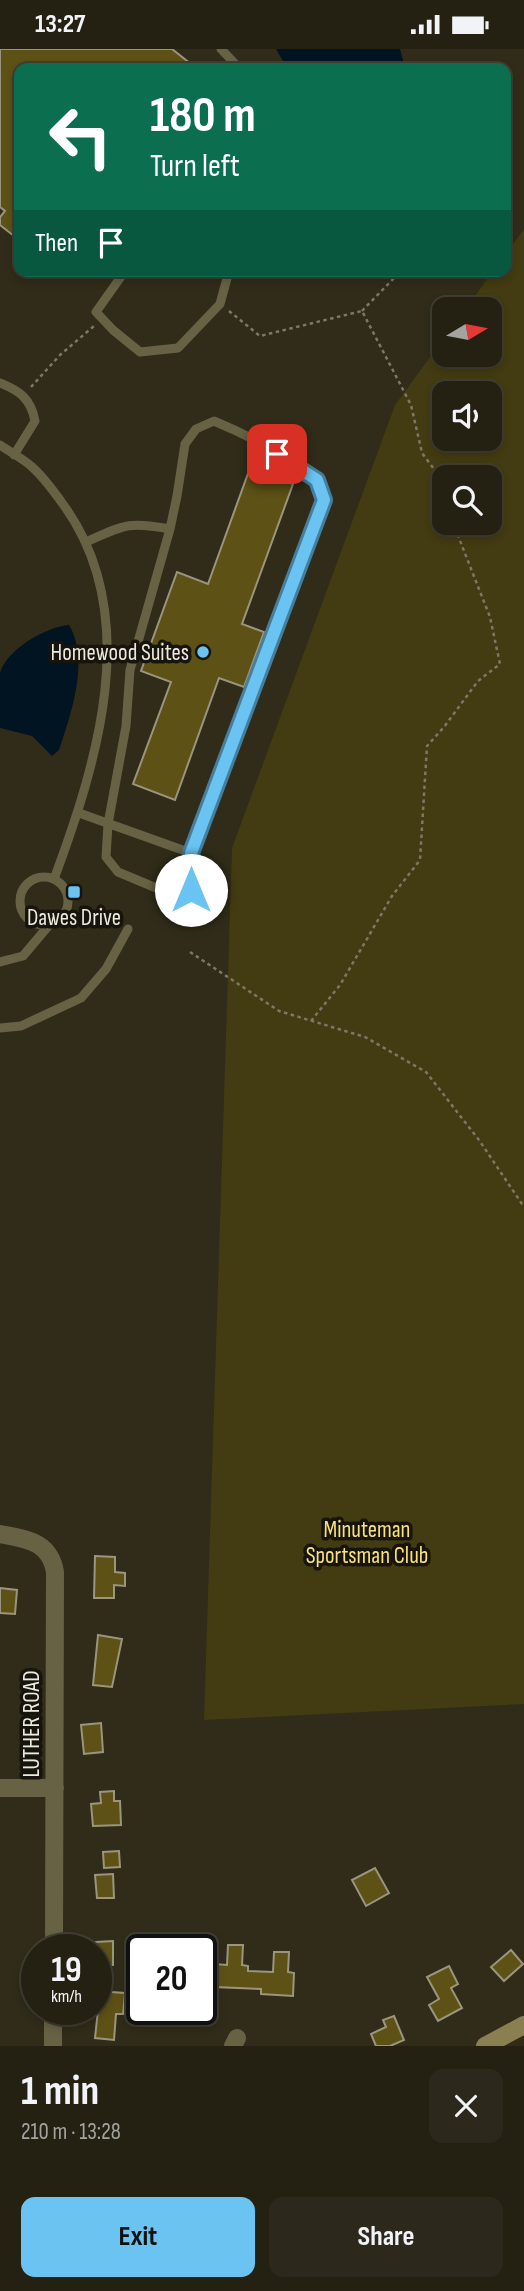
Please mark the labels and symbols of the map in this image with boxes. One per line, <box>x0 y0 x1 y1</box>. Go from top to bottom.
north arrow <box>432 297 502 367</box>
pin <box>247 424 307 484</box>
place label: Homewood Suites <box>51 639 189 667</box>
marker: Homewood Suites <box>195 644 211 660</box>
position arrow <box>154 853 228 927</box>
marker: Dawes Drive <box>66 884 82 900</box>
place label: Dawes Drive <box>27 904 121 932</box>
park label: Minuteman Sportsman Club <box>306 1516 428 1570</box>
street label: LUTHER ROAD <box>18 1670 46 1778</box>
speed limit sign: 20 <box>126 1934 217 2025</box>

